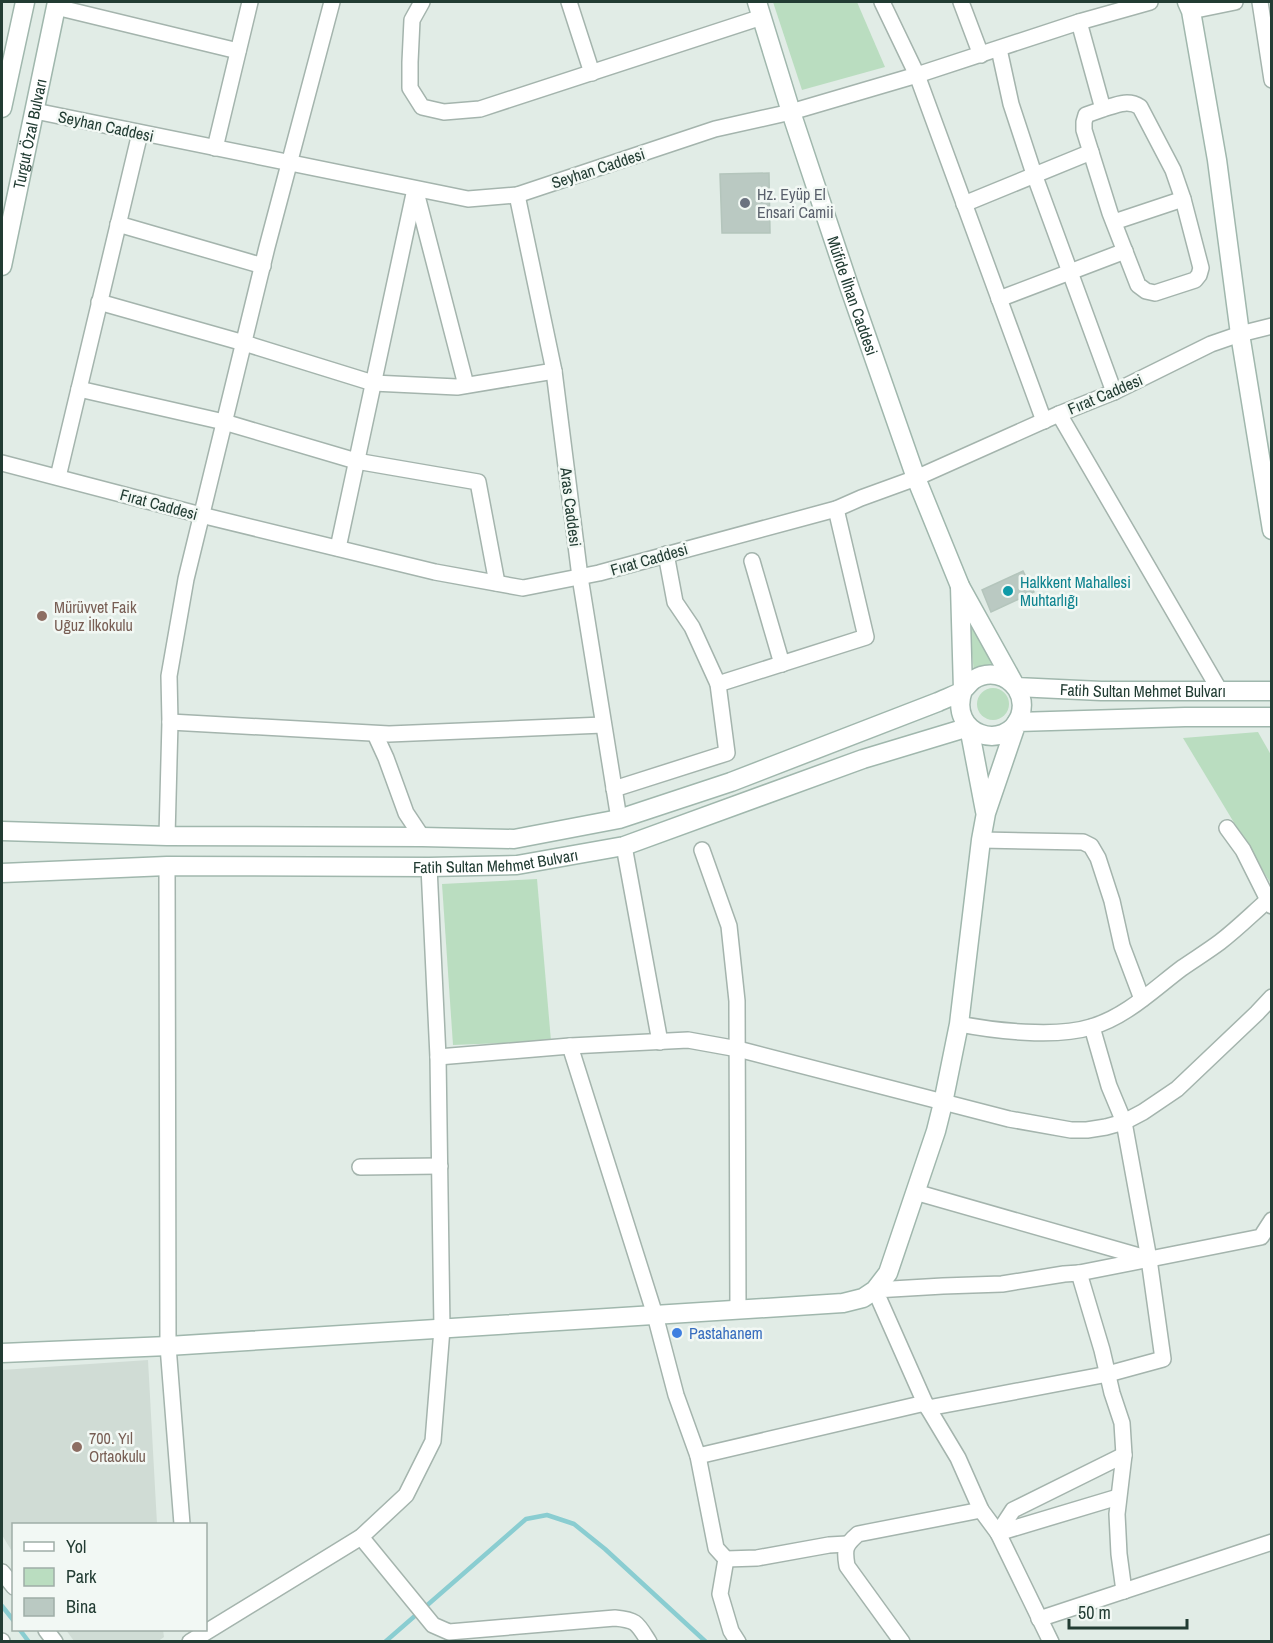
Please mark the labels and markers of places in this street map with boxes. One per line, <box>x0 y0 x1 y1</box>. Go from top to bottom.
place label: Hz. Eyüp El Ensari Camii <box>757 183 834 223</box>
marker: Hz. Eyüp El Ensari Camii <box>738 196 752 210</box>
place label: Halkkent Mahallesi Muhtarlığı <box>1020 571 1131 611</box>
marker: Halkkent Mahallesi Muhtarlığı <box>1001 584 1015 598</box>
place label: Mürüvvet Faik Uğuz İlkokulu <box>54 596 137 636</box>
marker: Mürüvvet Faik Uğuz İlkokulu <box>35 609 49 623</box>
place label: Pastahanem <box>689 1322 763 1344</box>
marker: Pastahanem <box>670 1326 684 1340</box>
place label: 700. Yıl Ortaokulu <box>89 1427 146 1467</box>
marker: 700. Yıl Ortaokulu <box>70 1440 84 1454</box>

